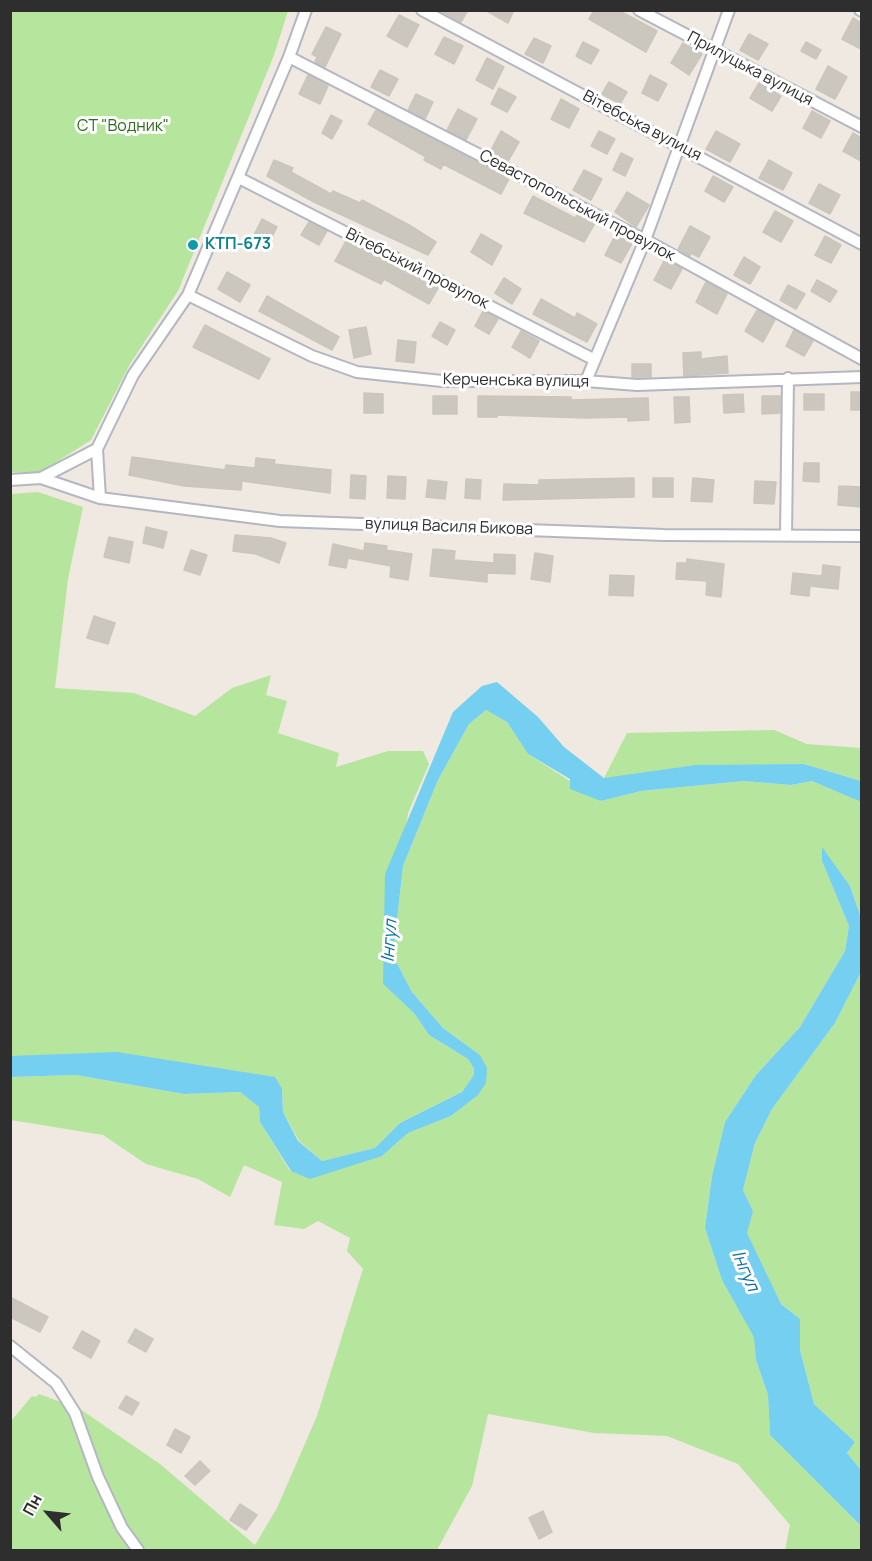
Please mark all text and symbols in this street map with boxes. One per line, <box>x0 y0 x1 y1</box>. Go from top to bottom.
street label: Прилуцька вулиця <box>684 28 816 110</box>
street label: Вітебська вулиця <box>579 87 705 165</box>
park label: СТ "Водник" <box>77 117 169 137</box>
street label: Севастопольський провулок <box>476 146 678 266</box>
street label: Вітебський провулок <box>342 224 492 314</box>
place label: КТП-673 <box>205 235 271 255</box>
marker: КТП-673 <box>186 238 200 252</box>
street label: Керченська вулиця <box>443 370 589 392</box>
street label: вулиця Василя Бикова <box>365 514 533 540</box>
water label: Інгул <box>378 919 402 963</box>
water label: Інгул <box>726 1247 764 1295</box>
north arrow <box>18 1483 78 1543</box>
text: Пн <box>17 1490 47 1519</box>

